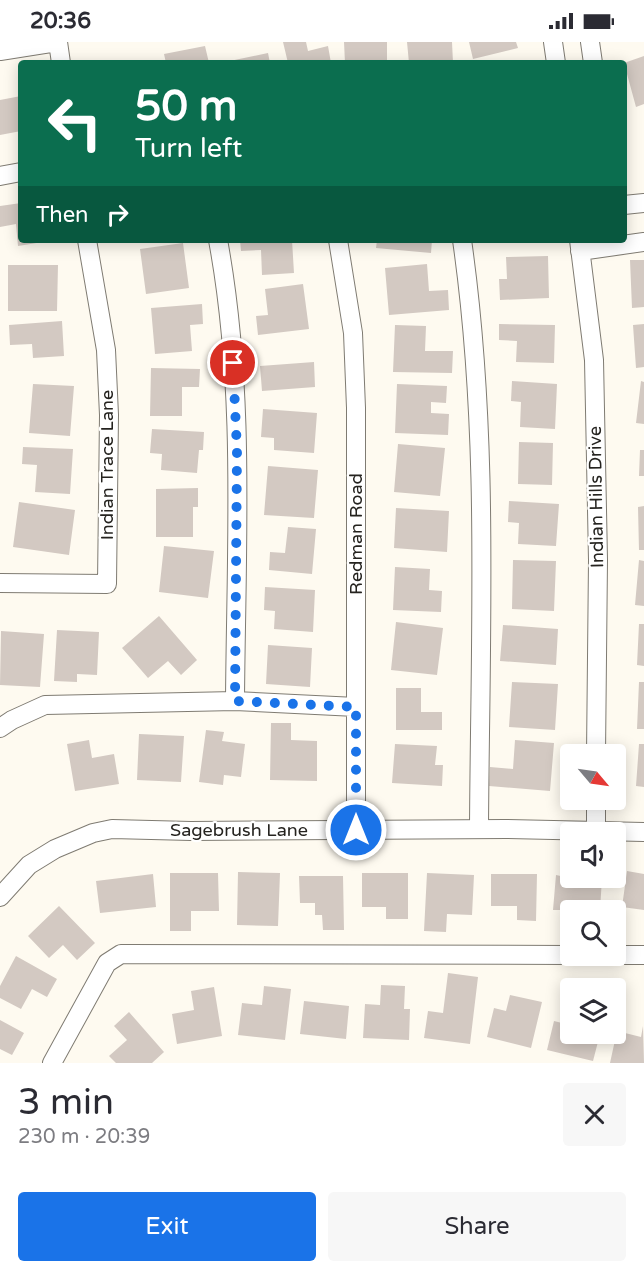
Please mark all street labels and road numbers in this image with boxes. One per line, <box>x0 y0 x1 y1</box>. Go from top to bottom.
street label: Indian Trace Lane <box>96 390 118 540</box>
street label: Indian Hills Drive <box>584 426 608 568</box>
street label: Redman Road <box>345 473 367 595</box>
street label: Sagebrush Lane <box>170 819 308 841</box>

